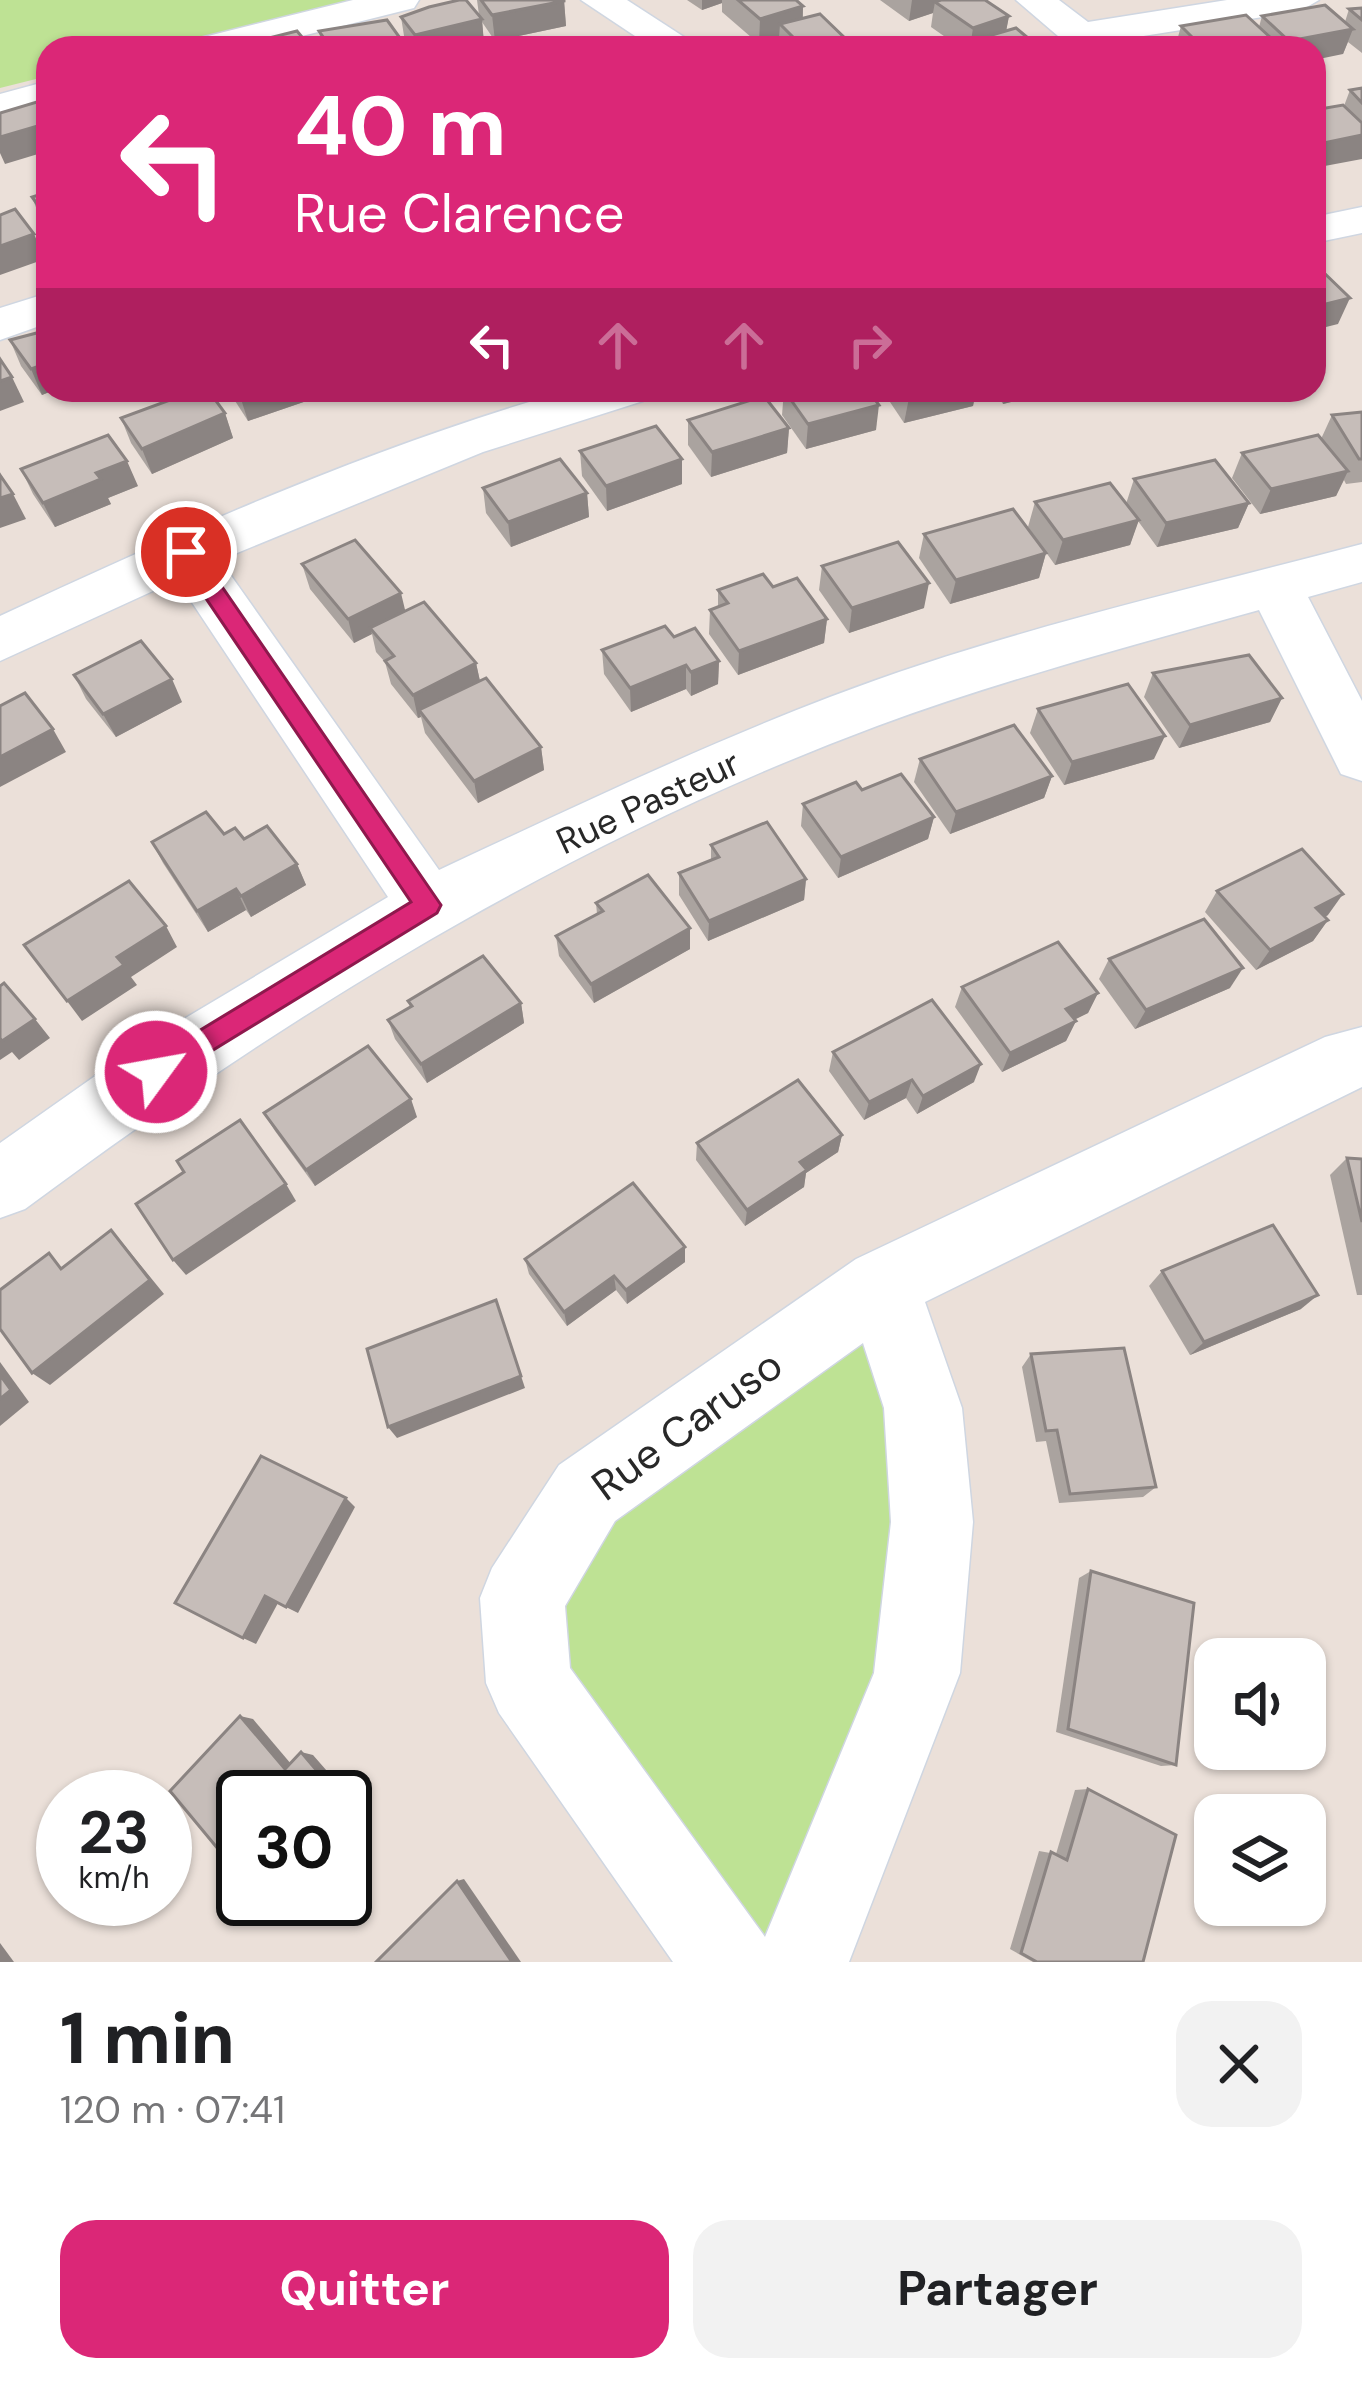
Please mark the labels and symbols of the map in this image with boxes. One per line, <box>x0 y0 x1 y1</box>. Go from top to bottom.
pin <box>135 501 237 603</box>
street label: Rue Pasteur <box>549 739 747 865</box>
position arrow <box>93 1009 219 1135</box>
street label: Rue Caruso <box>581 1337 793 1513</box>
speed limit sign: 30 <box>216 1770 372 1926</box>

